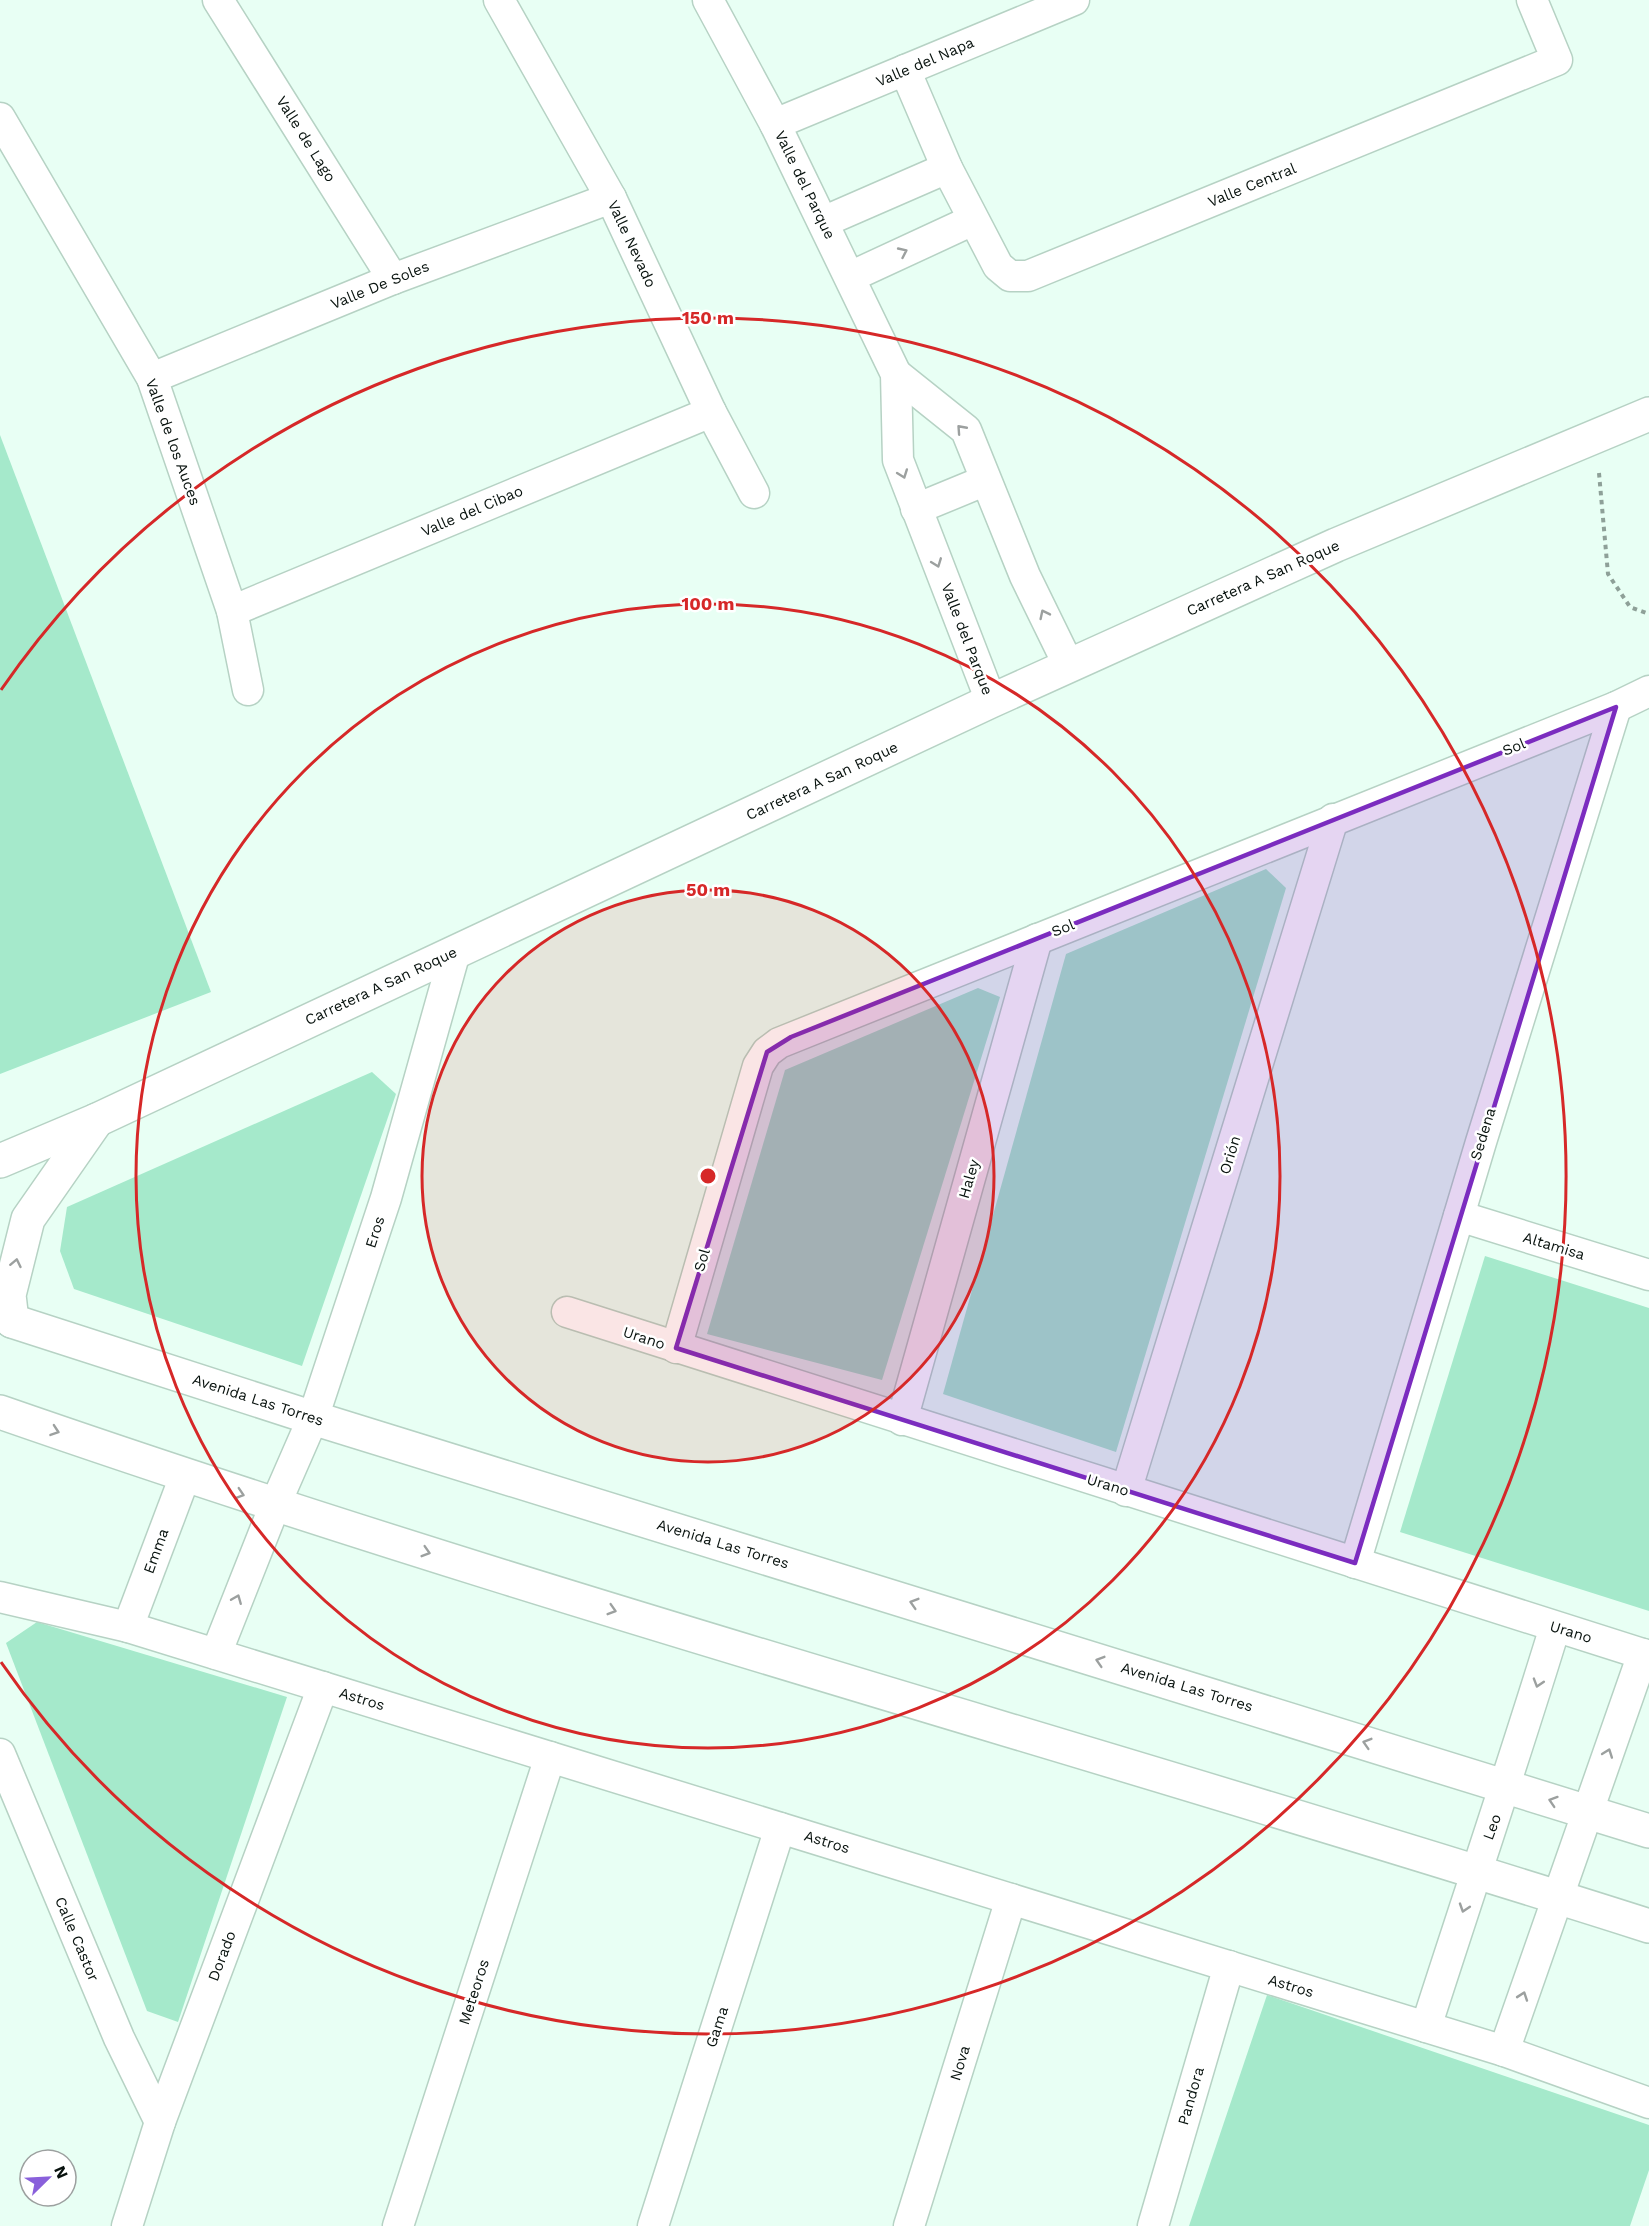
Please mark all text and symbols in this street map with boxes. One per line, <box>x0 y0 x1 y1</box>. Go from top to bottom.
street label: Valle del Napa <box>873 33 977 91</box>
street label: Valle de Lago <box>272 93 340 185</box>
street label: Valle del Parque <box>771 128 839 242</box>
street label: Valle Central <box>1205 159 1299 211</box>
street label: Valle Nevado <box>604 198 660 290</box>
one-way arrow <box>897 248 908 260</box>
street label: Valle De Soles <box>328 257 432 313</box>
text: 150 m <box>682 307 734 328</box>
street label: Valle de los Auces <box>142 376 204 508</box>
one-way arrow <box>957 425 968 435</box>
one-way arrow <box>896 468 908 479</box>
street label: Valle del Cibao <box>418 481 526 541</box>
street label: Carretera A San Roque <box>1184 536 1342 620</box>
one-way arrow <box>930 557 942 568</box>
street label: Valle del Parque <box>937 581 997 697</box>
text: 100 m <box>681 593 735 614</box>
one-way arrow <box>1039 609 1051 620</box>
street label: Sol <box>1500 734 1529 760</box>
street label: Carretera A San Roque <box>743 738 901 824</box>
text: 50 m <box>686 879 730 900</box>
street label: Sol <box>1049 915 1078 941</box>
street label: Carretera A San Roque <box>302 943 460 1029</box>
street label: Sedena <box>1466 1105 1500 1163</box>
street label: Orión <box>1216 1133 1244 1177</box>
street label: Haley <box>955 1157 983 1201</box>
centre of rings <box>698 1166 718 1186</box>
street label: Eros <box>361 1214 389 1250</box>
street label: Altamisa <box>1521 1228 1588 1264</box>
street label: Sol <box>690 1246 714 1274</box>
one-way arrow <box>8 1259 21 1269</box>
street label: Urano <box>621 1323 667 1353</box>
street label: Avenida Las Torres <box>190 1370 326 1430</box>
one-way arrow <box>49 1423 60 1436</box>
street label: Urano <box>1085 1470 1131 1500</box>
one-way arrow <box>234 1486 245 1499</box>
street label: Avenida Las Torres <box>655 1515 791 1573</box>
street label: Emma <box>140 1526 173 1576</box>
one-way arrow <box>420 1545 431 1557</box>
one-way arrow <box>230 1594 243 1605</box>
one-way arrow <box>909 1598 920 1610</box>
one-way arrow <box>606 1603 617 1616</box>
street label: Urano <box>1548 1617 1594 1647</box>
one-way arrow <box>1095 1656 1106 1668</box>
street label: Avenida Las Torres <box>1119 1658 1255 1716</box>
one-way arrow <box>1533 1677 1545 1688</box>
street label: Astros <box>337 1684 387 1714</box>
one-way arrow <box>1362 1738 1373 1750</box>
one-way arrow <box>1600 1748 1613 1758</box>
one-way arrow <box>1548 1796 1559 1808</box>
street label: Leo <box>1479 1812 1505 1842</box>
street label: Astros <box>802 1827 852 1857</box>
street label: Calle Castor <box>51 1894 103 1984</box>
one-way arrow <box>1459 1902 1471 1913</box>
street label: Dorado <box>204 1928 240 1984</box>
street label: Meteoros <box>455 1957 493 2027</box>
street label: Astros <box>1266 1971 1316 2001</box>
one-way arrow <box>1515 1991 1528 2002</box>
street label: Gama <box>702 2004 732 2050</box>
street label: Nova <box>946 2043 974 2083</box>
street label: Pandora <box>1174 2064 1208 2127</box>
north arrow <box>18 2148 78 2208</box>
text: N <box>50 2163 72 2181</box>

